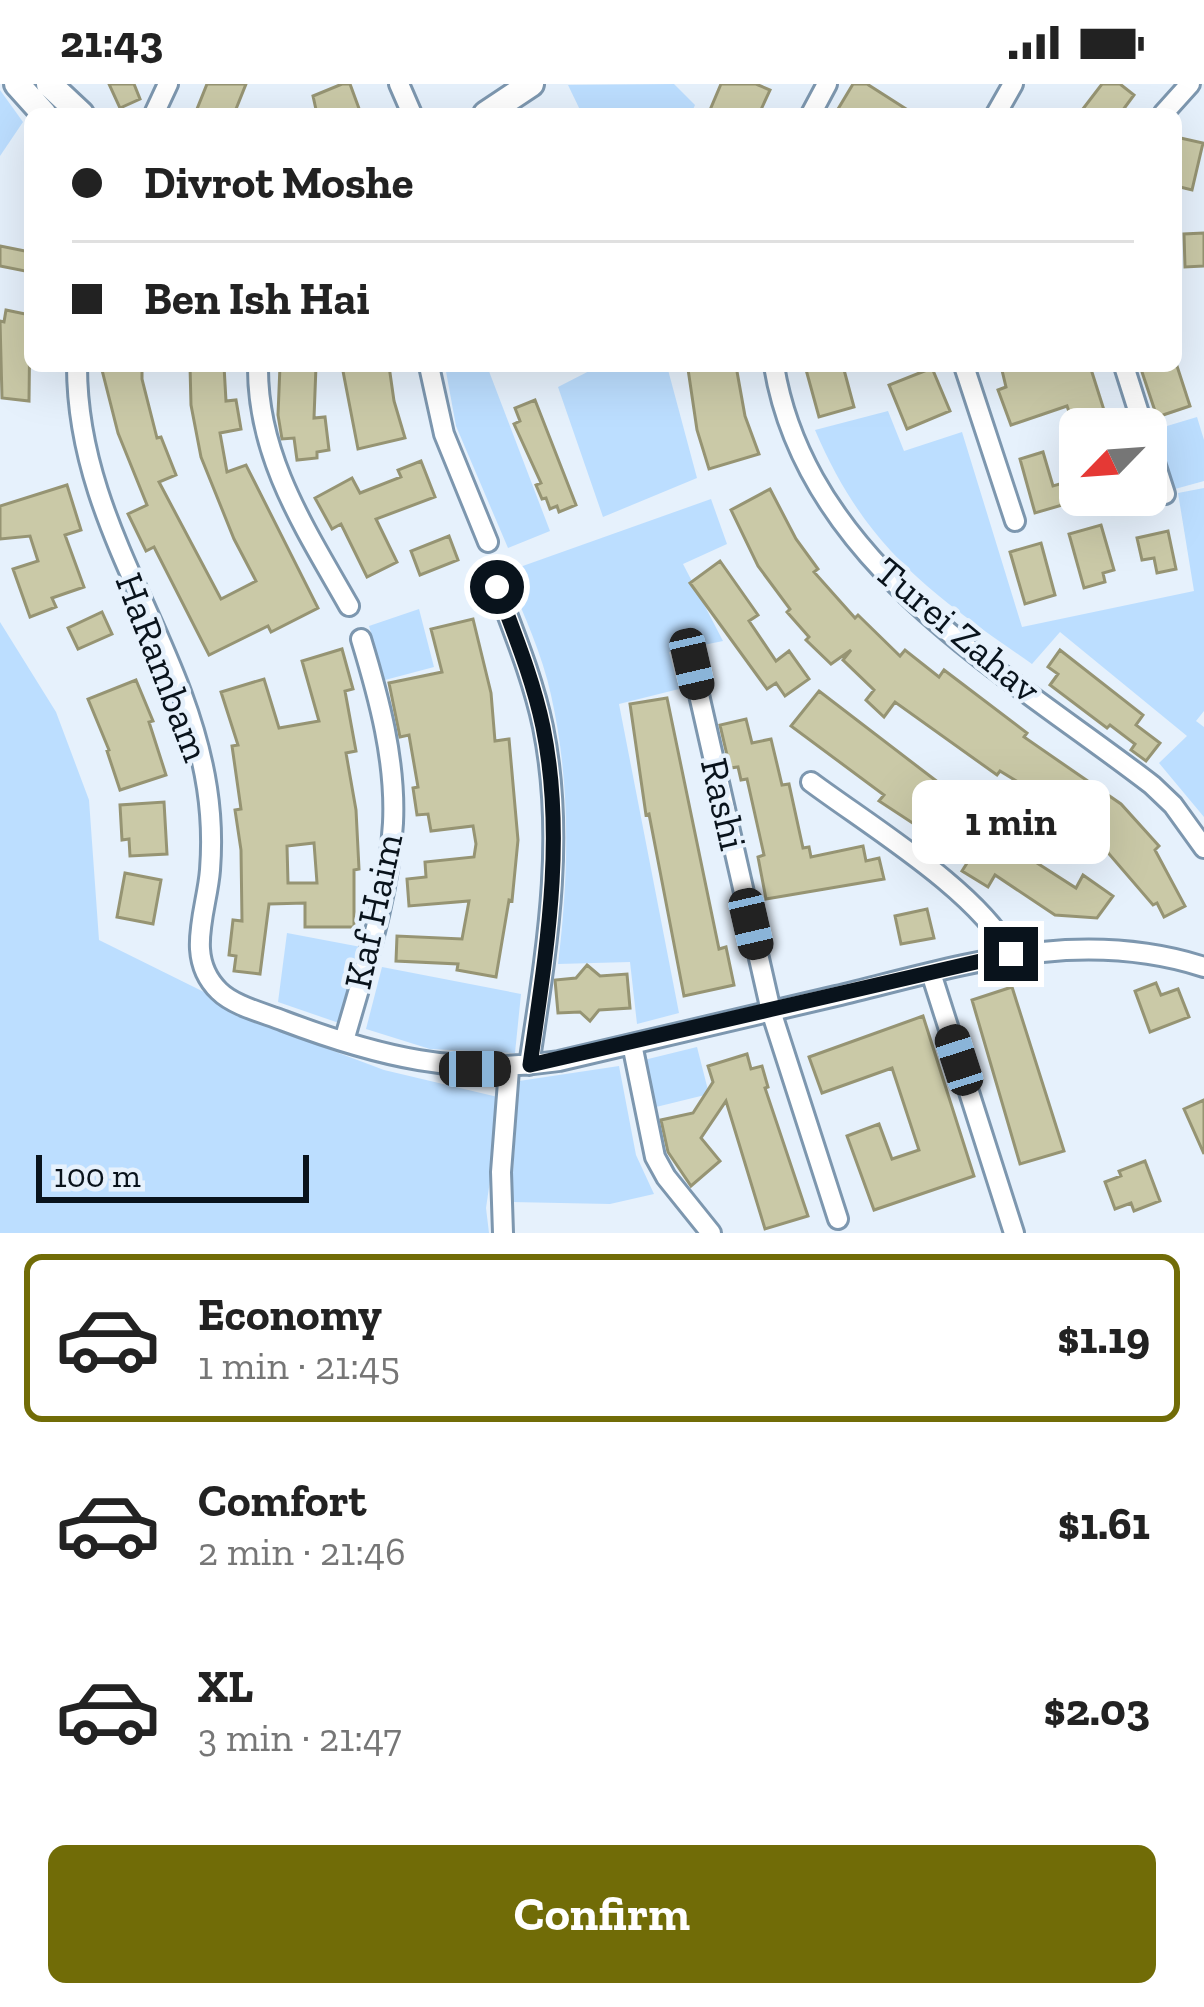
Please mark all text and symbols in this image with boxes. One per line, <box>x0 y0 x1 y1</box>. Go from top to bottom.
text: 21:43 <box>60 15 163 69</box>
text: Divrot Moshe <box>144 156 413 210</box>
text: Ben Ish Hai <box>144 272 370 326</box>
north arrow <box>1059 408 1167 516</box>
map controls <box>1059 408 1167 516</box>
street label: Turei Zahav <box>866 547 1050 713</box>
route start <box>470 560 524 614</box>
street label: HaRambam <box>106 566 220 768</box>
car <box>666 625 718 703</box>
street label: Rashi <box>691 754 757 855</box>
callout: 1 min <box>912 780 1110 864</box>
text: 1 min <box>965 798 1057 845</box>
street label: Kaf Haim <box>334 829 412 993</box>
car <box>725 885 777 963</box>
route end <box>984 927 1038 981</box>
car <box>931 1020 987 1100</box>
car <box>439 1051 511 1087</box>
scale bar <box>36 1149 309 1202</box>
text: 100 m <box>54 1156 141 1195</box>
icon: car <box>54 1284 162 1392</box>
text: Economy <box>198 1288 382 1342</box>
text: $1.19 <box>1057 1311 1150 1365</box>
text: 1 min · 21:45 <box>198 1342 400 1389</box>
icon: car <box>54 1470 162 1578</box>
text: Comfort <box>198 1474 366 1528</box>
text: $1.61 <box>1058 1497 1150 1551</box>
text: 2 min · 21:46 <box>198 1528 406 1575</box>
icon: car <box>54 1656 162 1764</box>
text: XL <box>198 1660 253 1714</box>
text: $2.03 <box>1044 1683 1150 1737</box>
text: 3 min · 21:47 <box>198 1714 402 1761</box>
button: Confirm <box>48 1845 1156 1983</box>

